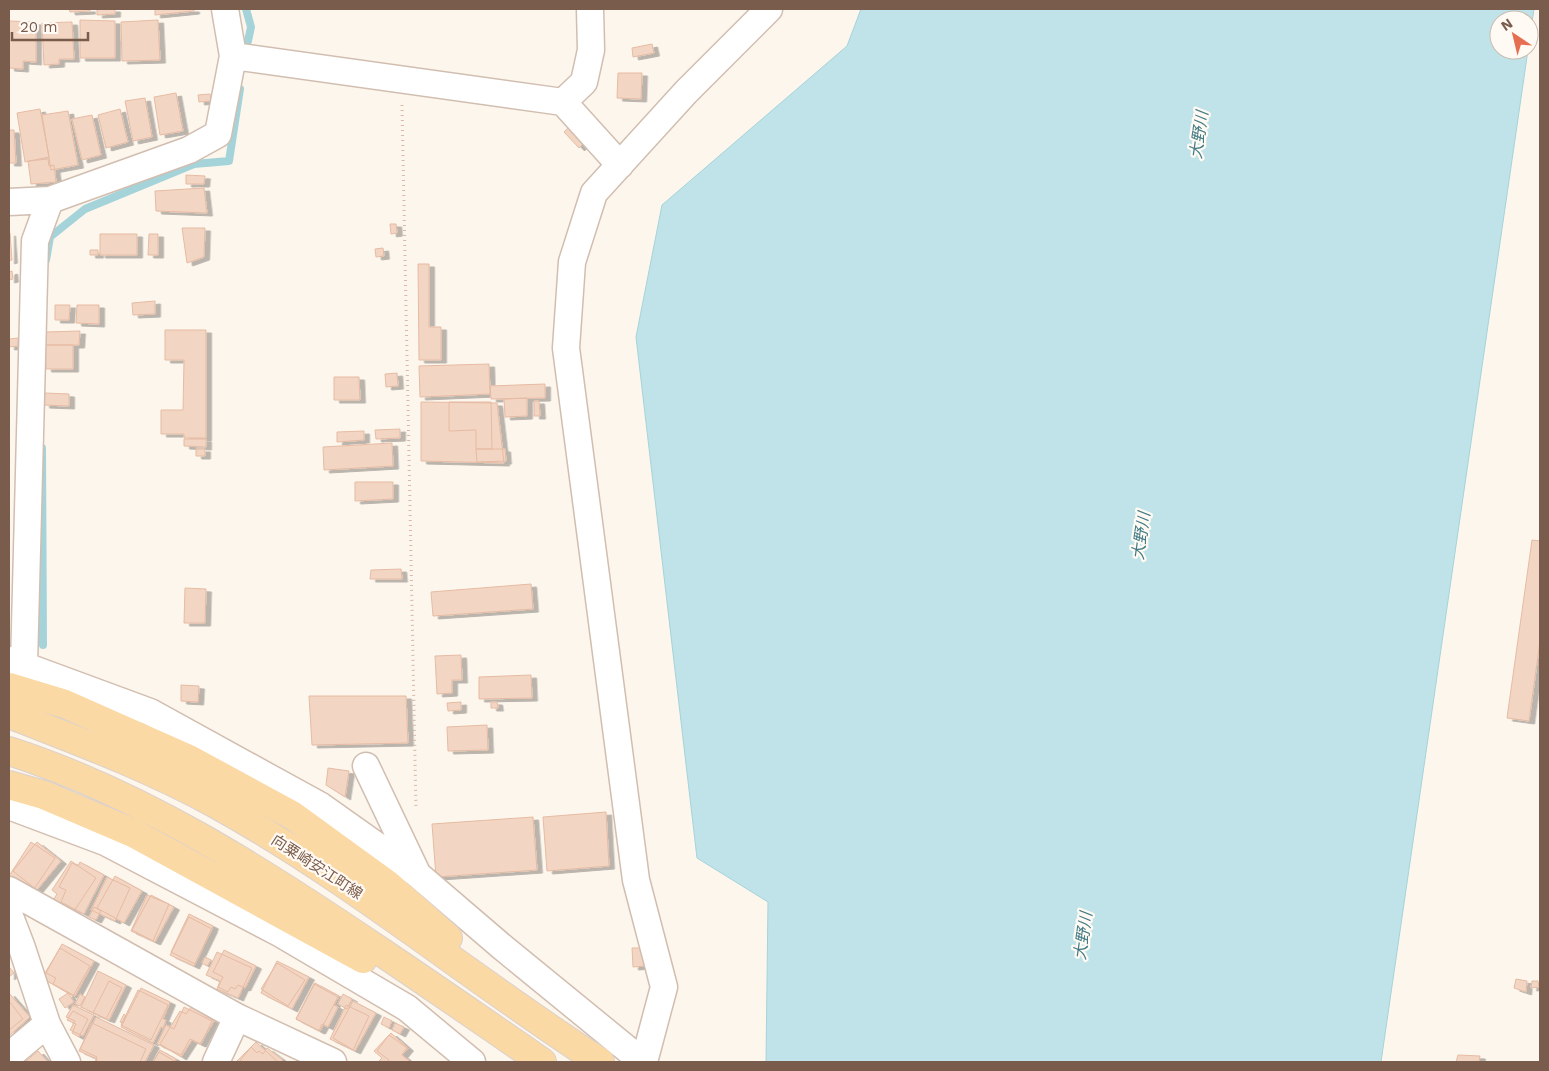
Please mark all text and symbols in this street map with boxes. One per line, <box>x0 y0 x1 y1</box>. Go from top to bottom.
scale bar <box>12 10 89 42</box>
north arrow <box>1489 10 1539 60</box>
text: N <box>1498 15 1515 34</box>
text: 20 m <box>20 18 58 36</box>
water label: 大野川 <box>1186 108 1212 160</box>
water label: 大野川 <box>1128 509 1154 561</box>
street label: 向粟崎安江町線 <box>268 831 366 903</box>
water label: 大野川 <box>1070 909 1096 961</box>

